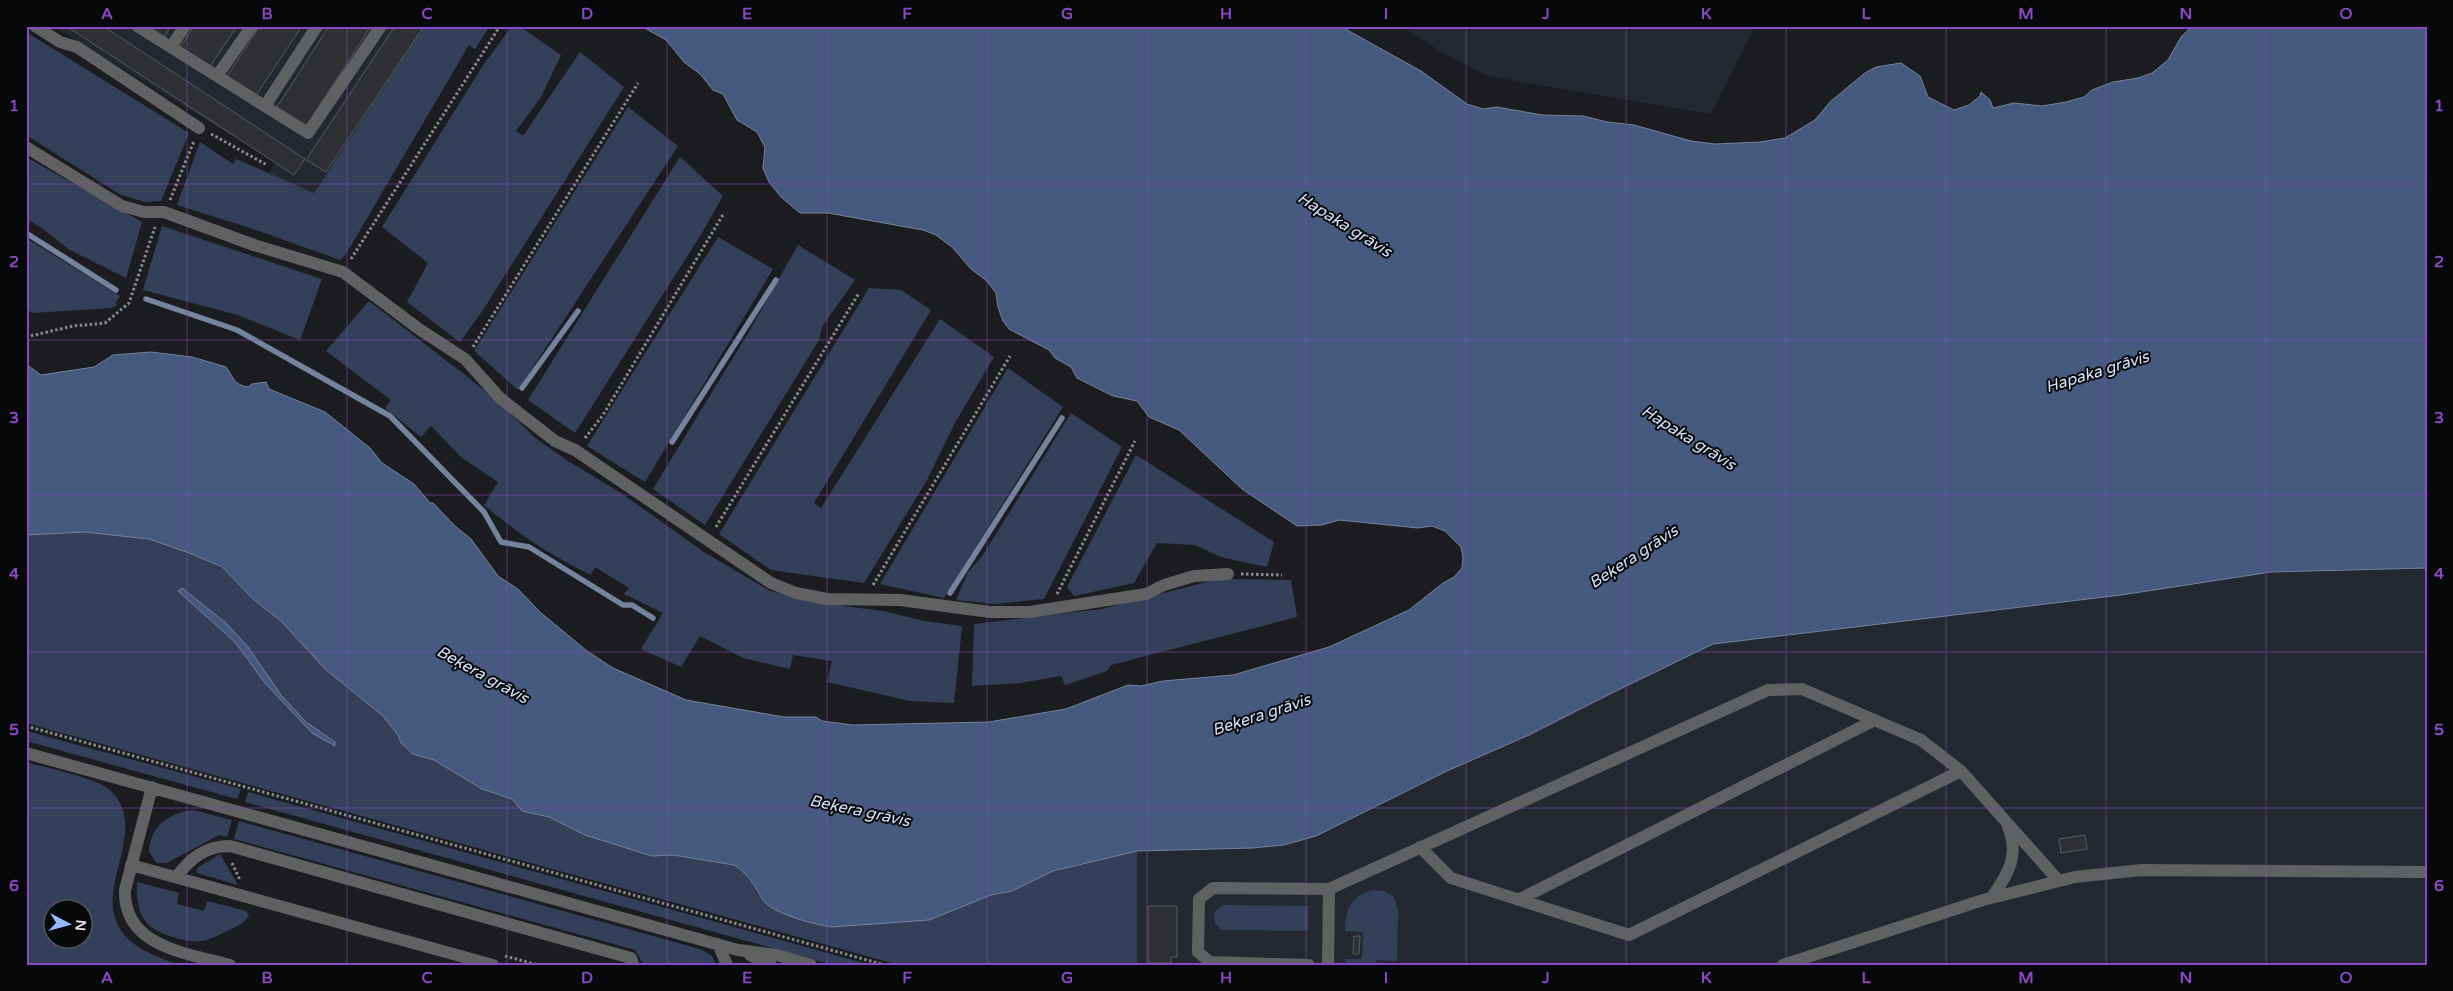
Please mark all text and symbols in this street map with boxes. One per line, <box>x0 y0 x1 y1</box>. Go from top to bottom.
text: A <box>101 4 113 24</box>
text: B <box>261 4 273 24</box>
text: C <box>421 4 433 24</box>
text: D <box>581 4 593 24</box>
text: E <box>742 4 752 24</box>
text: F <box>902 4 912 24</box>
text: G <box>1061 4 1073 24</box>
text: H <box>1220 4 1232 24</box>
text: I <box>1384 4 1388 24</box>
text: J <box>1541 4 1550 24</box>
text: K <box>1701 4 1712 24</box>
text: L <box>1861 4 1871 24</box>
text: M <box>2018 4 2034 24</box>
text: N <box>2180 4 2192 24</box>
text: O <box>2340 4 2353 24</box>
text: 1 <box>9 96 19 116</box>
text: 1 <box>2434 96 2444 116</box>
water label: Hapaka grāvis <box>1294 188 1396 262</box>
text: 2 <box>9 252 19 272</box>
text: 2 <box>2434 252 2444 272</box>
water label: Hapaka grāvis <box>2043 346 2153 397</box>
water label: Hapaka grāvis <box>1638 401 1740 475</box>
text: 3 <box>9 408 19 428</box>
text: 3 <box>2434 408 2444 428</box>
water label: Beķera grāvis <box>1585 520 1683 593</box>
text: 4 <box>9 564 19 584</box>
text: 4 <box>2434 564 2444 584</box>
water label: Beķera grāvis <box>433 641 533 709</box>
water label: Beķera grāvis <box>1210 689 1314 740</box>
text: 5 <box>9 720 19 740</box>
text: 5 <box>2434 720 2444 740</box>
water label: Beķera grāvis <box>808 791 913 832</box>
text: 6 <box>9 876 19 896</box>
text: 6 <box>2434 876 2444 896</box>
north arrow <box>42 898 92 948</box>
text: N <box>71 919 89 932</box>
text: A <box>101 968 113 988</box>
text: B <box>261 968 273 988</box>
text: C <box>421 968 433 988</box>
text: D <box>581 968 593 988</box>
text: E <box>742 968 752 988</box>
text: F <box>902 968 912 988</box>
text: G <box>1061 968 1073 988</box>
text: H <box>1220 968 1232 988</box>
text: I <box>1384 968 1388 988</box>
text: J <box>1541 968 1550 988</box>
text: K <box>1701 968 1712 988</box>
text: L <box>1861 968 1871 988</box>
text: M <box>2018 968 2034 988</box>
text: N <box>2180 968 2192 988</box>
text: O <box>2340 968 2353 988</box>

